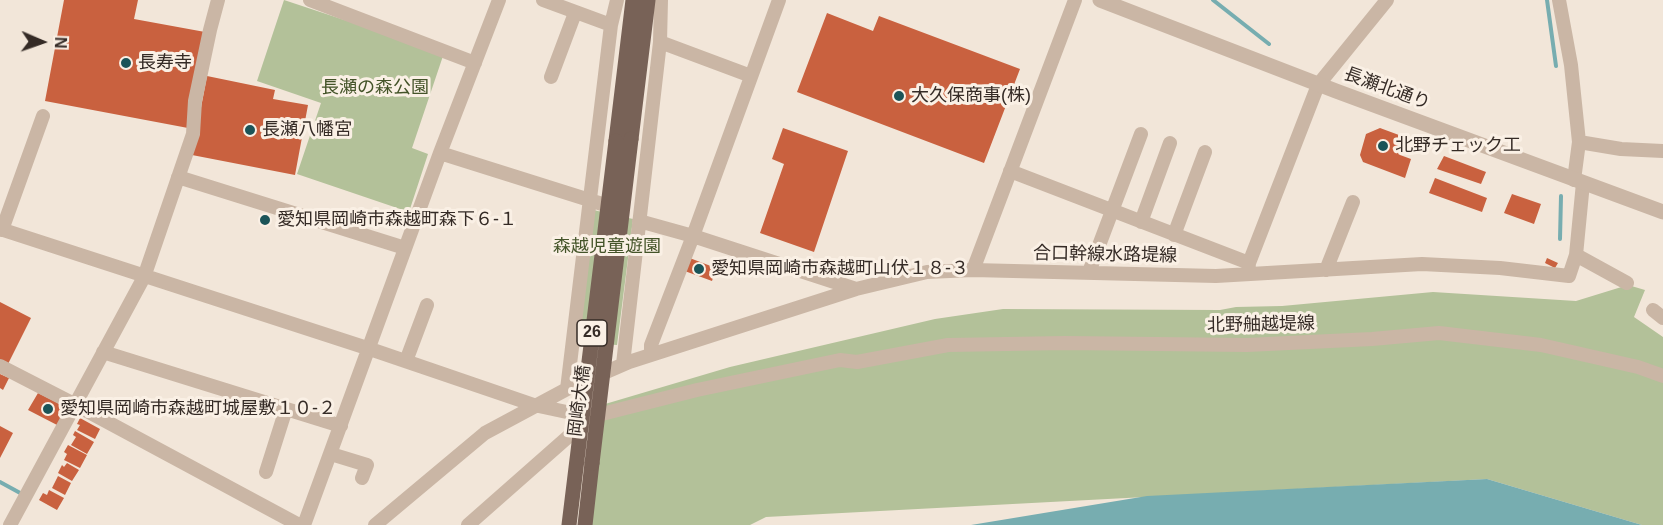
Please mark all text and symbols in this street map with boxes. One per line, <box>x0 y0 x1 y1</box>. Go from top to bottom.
north arrow <box>12 12 72 72</box>
text: N <box>52 37 69 49</box>
place label: 長寿寺 <box>138 52 192 74</box>
marker: 長寿寺 <box>119 56 133 70</box>
street label: 長瀬北通り <box>1341 63 1433 115</box>
park label: 長瀬の森公園 <box>321 77 429 99</box>
place label: 大久保商事(株) <box>911 85 1031 107</box>
marker: 大久保商事(株) <box>892 89 906 103</box>
place label: 長瀬八幡宮 <box>262 119 352 141</box>
marker: 長瀬八幡宮 <box>243 123 257 137</box>
place label: 北野チェック工 <box>1395 135 1521 157</box>
marker: 北野チェック工 <box>1376 139 1390 153</box>
place label: 愛知県岡崎市森越町森下６‐１ <box>277 209 517 231</box>
marker: 愛知県岡崎市森越町森下６‐１ <box>258 213 272 227</box>
park label: 森越児童遊園 <box>553 236 661 258</box>
street label: 合口幹線水路堤線 <box>1033 243 1177 267</box>
place label: 愛知県岡崎市森越町山伏１８‐３ <box>711 258 969 280</box>
marker: 愛知県岡崎市森越町山伏１８‐３ <box>692 262 706 276</box>
street label: 北野舳越堤線 <box>1207 313 1315 337</box>
road number: 26 <box>577 320 607 346</box>
street label: 岡崎大橋 <box>565 364 595 438</box>
place label: 愛知県岡崎市森越町城屋敷１０‐２ <box>60 398 336 420</box>
marker: 愛知県岡崎市森越町城屋敷１０‐２ <box>41 402 55 416</box>

